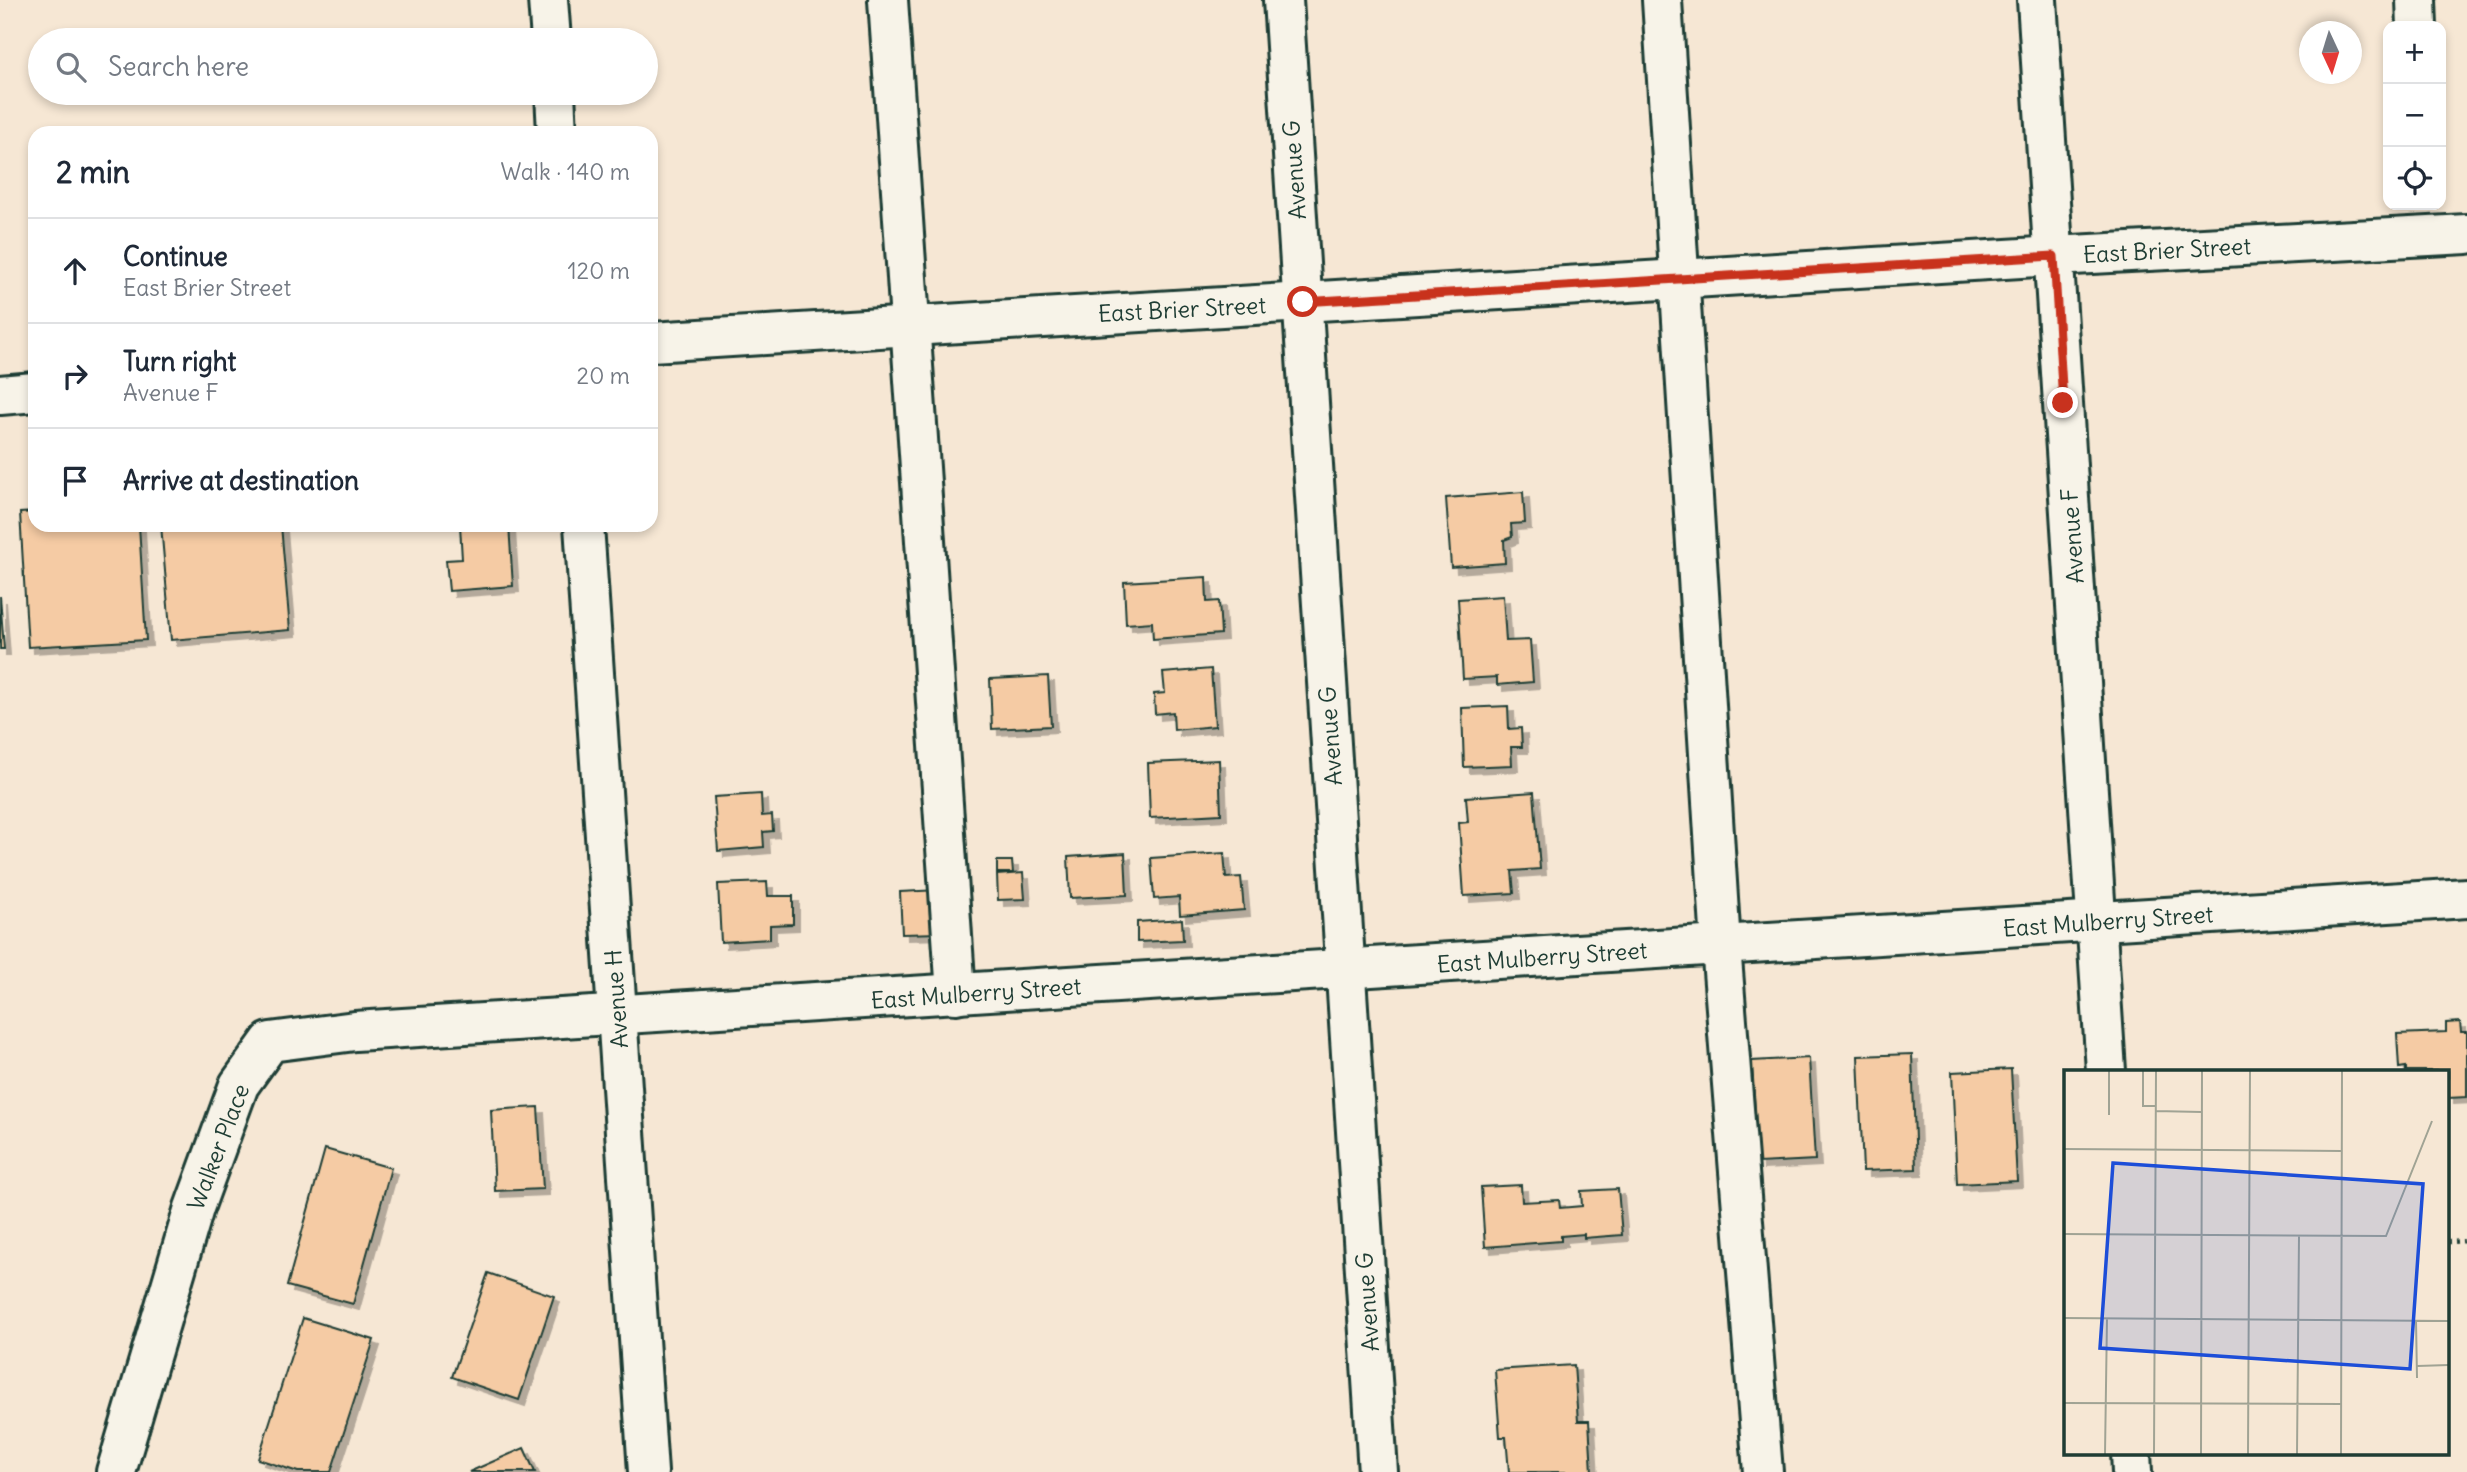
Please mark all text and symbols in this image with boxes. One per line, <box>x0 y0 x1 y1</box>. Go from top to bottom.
north arrow <box>2299 21 2362 84</box>
map controls <box>2383 21 2446 210</box>
button: + <box>2383 21 2446 84</box>
search box <box>28 28 658 105</box>
icon: search <box>52 48 90 86</box>
text: Search here <box>108 50 249 83</box>
button: − <box>2383 84 2446 147</box>
street label: Avenue G <box>1276 120 1312 220</box>
button: locate <box>2383 147 2446 210</box>
text: 2 min <box>56 153 130 191</box>
text: Walk · 140 m <box>501 157 630 186</box>
street label: East Brier Street <box>2082 231 2252 269</box>
text: Continue <box>123 240 228 273</box>
icon: ahead <box>56 252 94 290</box>
text: 120 m <box>567 256 630 285</box>
text: East Brier Street <box>123 273 291 302</box>
route start <box>1287 286 1318 317</box>
street label: East Brier Street <box>1097 290 1267 328</box>
text: Turn right <box>123 345 236 378</box>
icon: right <box>56 357 94 395</box>
text: 20 m <box>577 361 630 390</box>
text: Avenue F <box>123 378 219 407</box>
route end <box>2047 387 2078 418</box>
icon: arrive <box>56 462 94 500</box>
text: Arrive at destination <box>123 464 359 497</box>
street label: Avenue F <box>2054 487 2090 585</box>
street label: Avenue G <box>1312 686 1348 786</box>
street label: East Mulberry Street <box>2002 899 2214 943</box>
street label: East Mulberry Street <box>1436 935 1648 979</box>
street label: Avenue H <box>598 949 634 1049</box>
street label: East Mulberry Street <box>870 971 1082 1015</box>
inset map <box>2064 1070 2450 1454</box>
street label: Walker Place <box>181 1080 255 1214</box>
street label: Avenue G <box>1349 1252 1385 1352</box>

